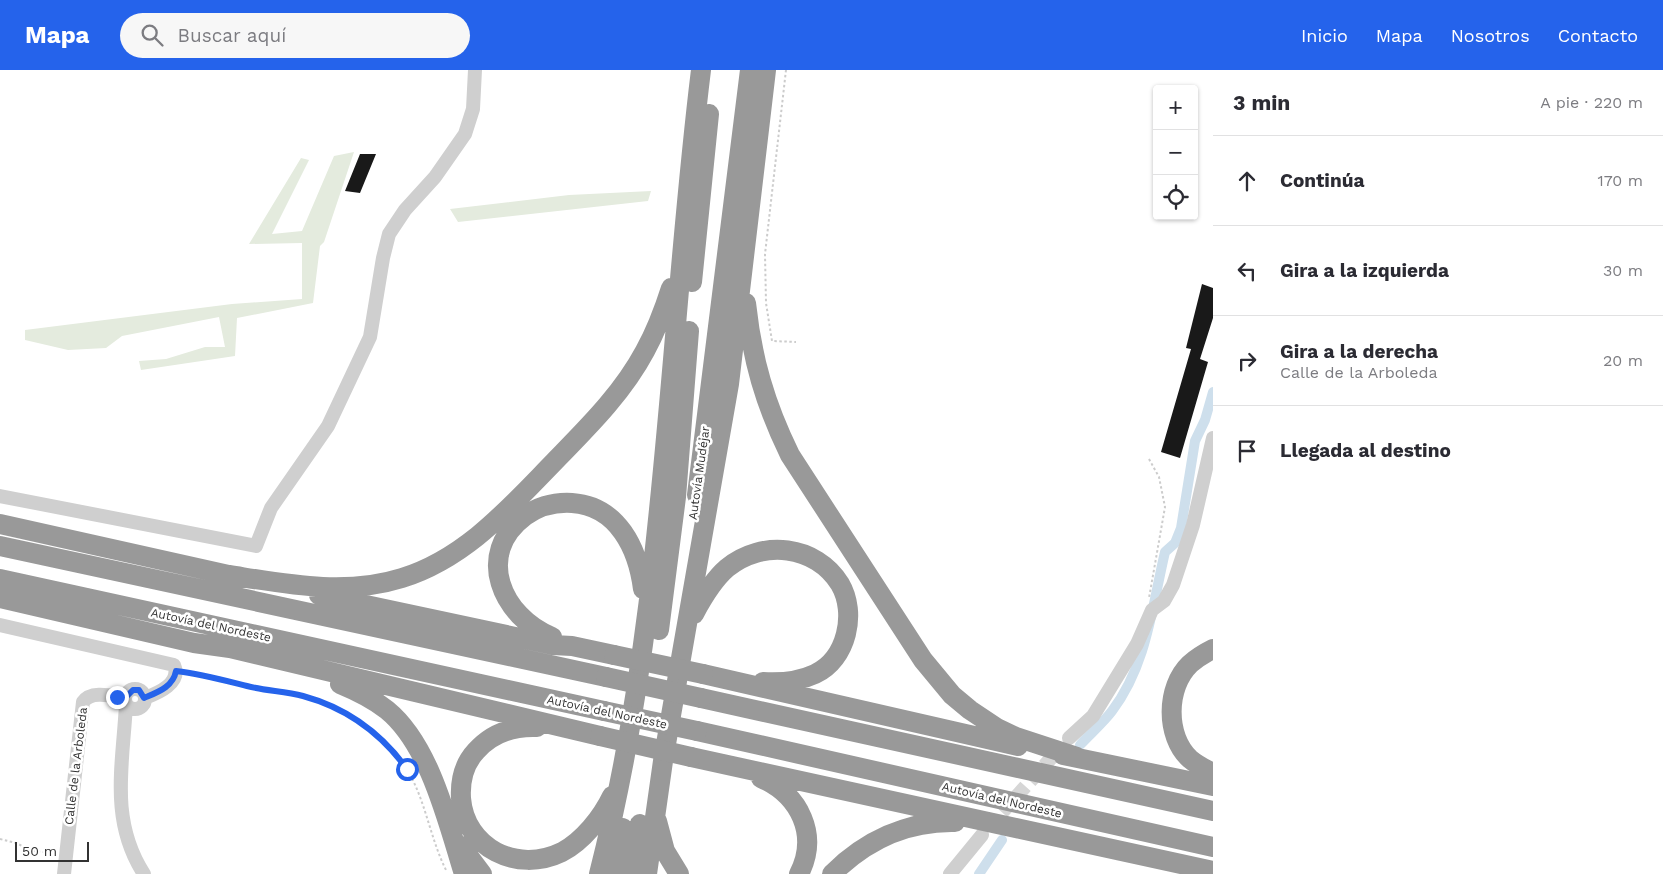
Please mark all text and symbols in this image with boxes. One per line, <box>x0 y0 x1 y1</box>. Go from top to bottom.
search box <box>120 13 470 58</box>
text: Mapa <box>25 21 90 49</box>
icon: search <box>138 21 166 49</box>
text: Buscar aquí <box>178 24 286 47</box>
text: Inicio <box>1301 25 1348 46</box>
text: Mapa <box>1376 25 1423 46</box>
text: Nosotros <box>1451 25 1530 46</box>
text: Contacto <box>1558 25 1638 46</box>
map controls <box>1153 85 1198 220</box>
button: + <box>1153 85 1198 130</box>
text: 3 min <box>1233 90 1290 115</box>
text: A pie · 220 m <box>1540 93 1643 112</box>
button: − <box>1153 130 1198 175</box>
icon: ahead <box>1233 167 1261 195</box>
text: Continúa <box>1280 169 1364 192</box>
text: 170 m <box>1597 171 1643 190</box>
button: locate <box>1153 175 1198 220</box>
icon: left <box>1233 257 1261 285</box>
text: Gira a la izquierda <box>1280 259 1449 282</box>
text: 30 m <box>1603 261 1643 280</box>
text: Gira a la derecha <box>1280 340 1438 363</box>
icon: right <box>1233 347 1261 375</box>
text: 20 m <box>1603 351 1643 370</box>
text: Calle de la Arboleda <box>1280 363 1438 382</box>
street label: Autovía Mudéjar <box>686 425 713 521</box>
icon: arrive <box>1233 437 1261 465</box>
text: Llegada al destino <box>1280 439 1451 462</box>
street label: Autovía del Nordeste <box>150 605 272 645</box>
route end <box>106 686 129 709</box>
street label: Autovía del Nordeste <box>546 692 668 732</box>
street label: Calle de la Arboleda <box>62 706 90 826</box>
route start <box>396 758 419 781</box>
street label: Autovía del Nordeste <box>941 779 1063 821</box>
scale bar <box>15 839 89 862</box>
text: 50 m <box>22 843 57 859</box>

